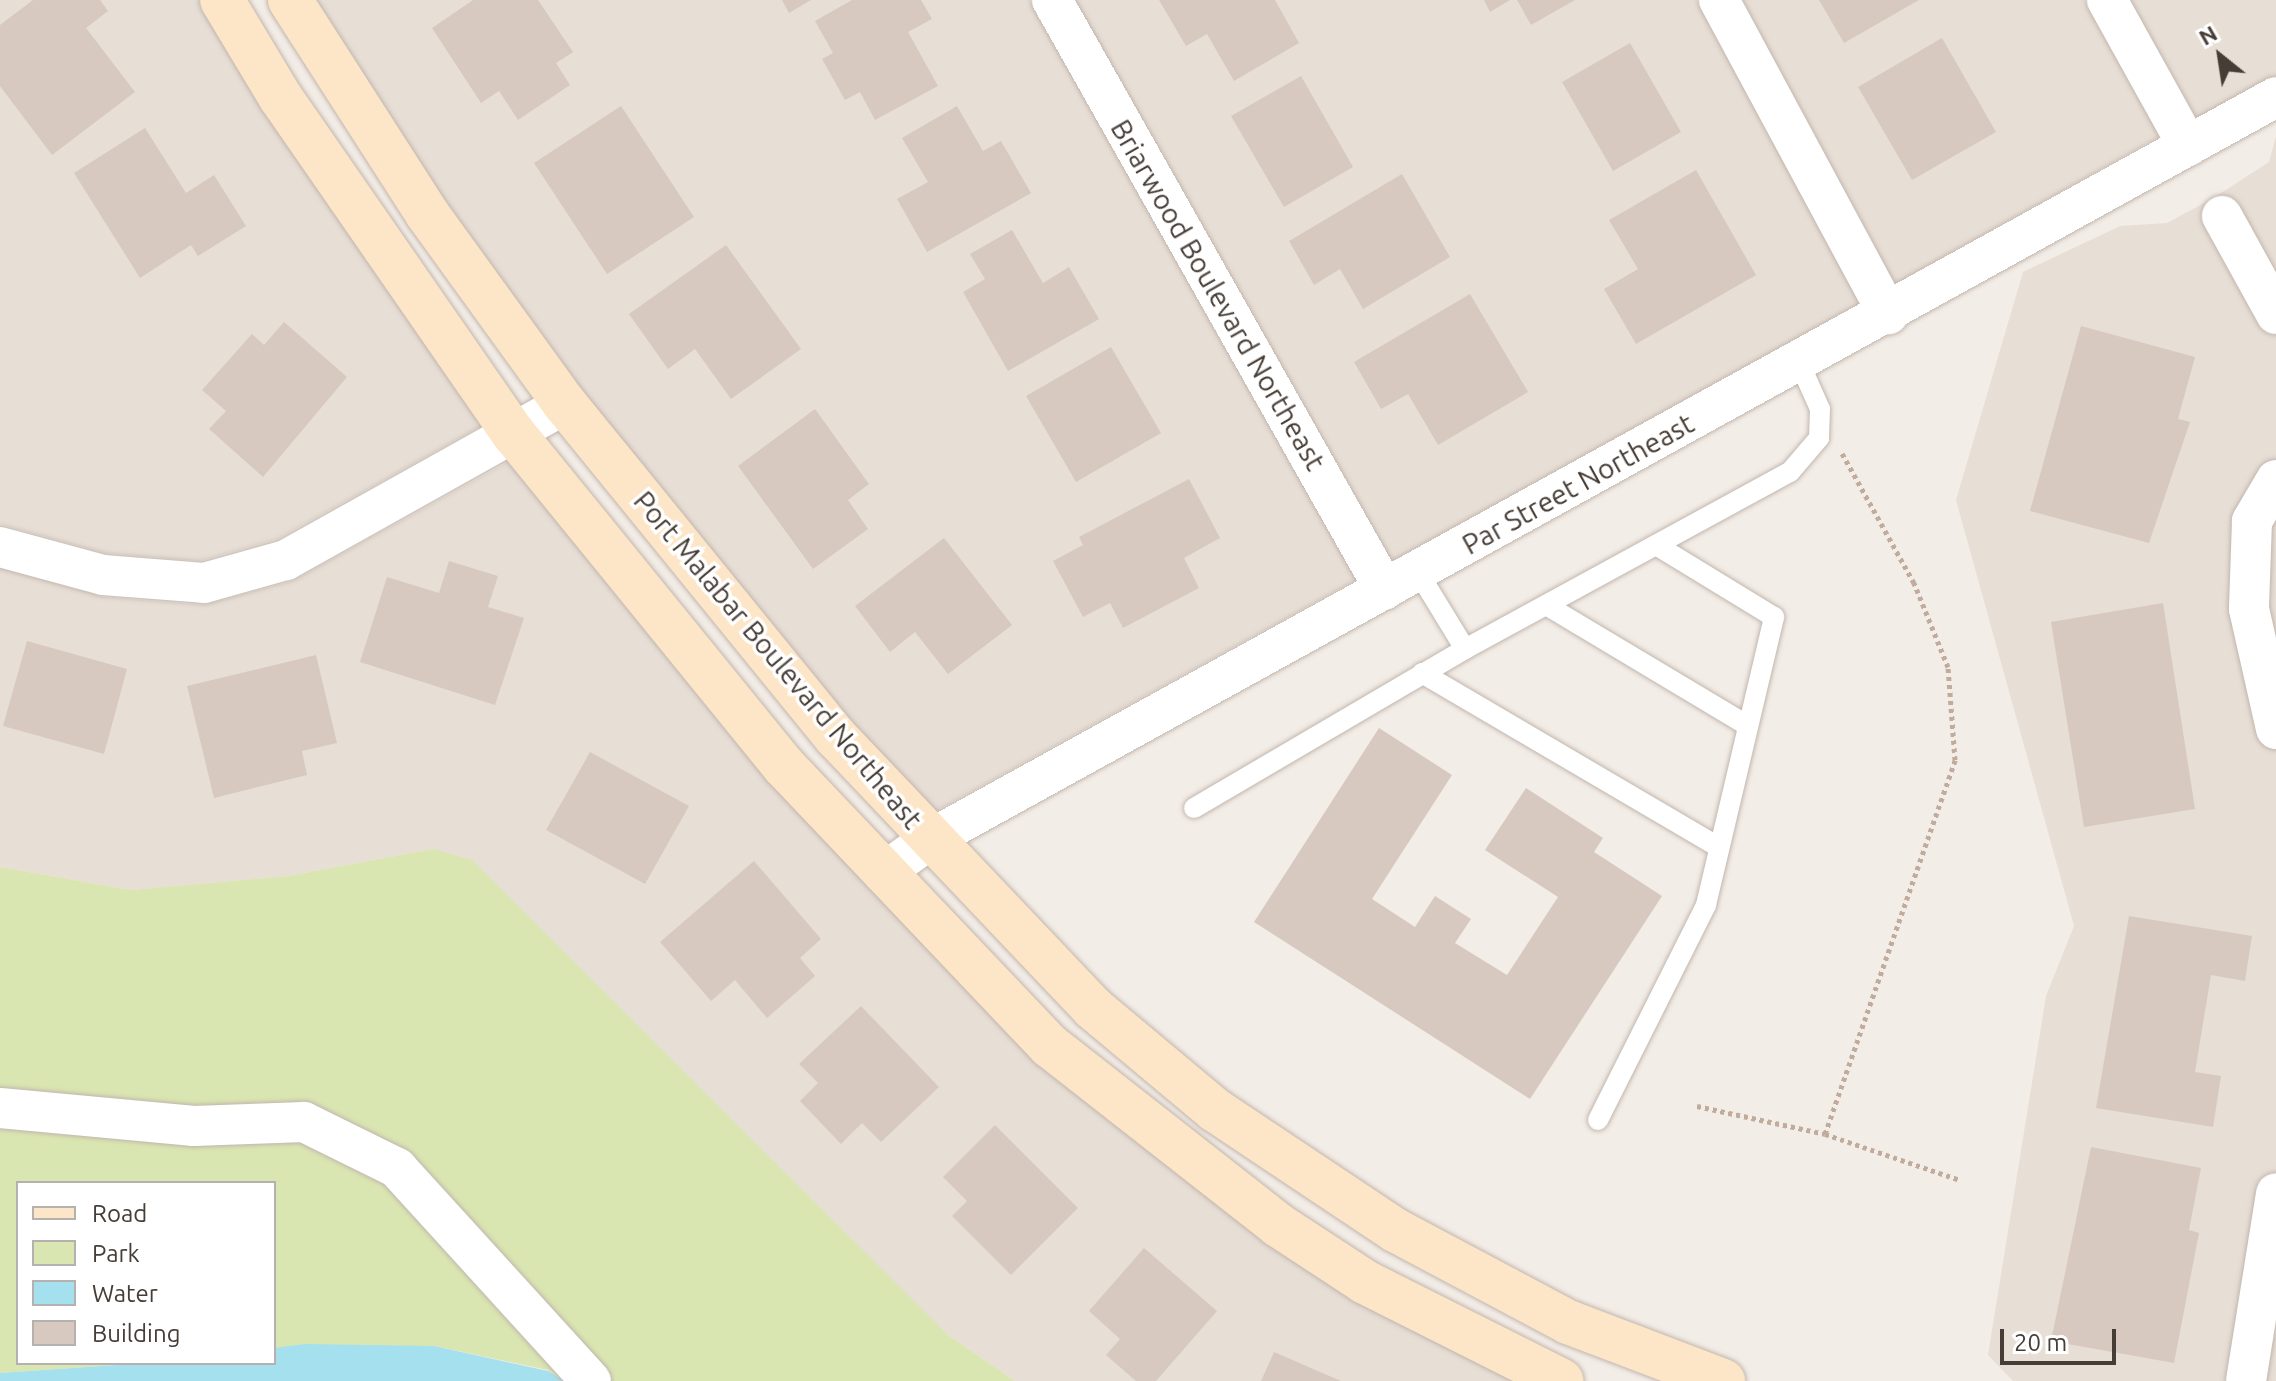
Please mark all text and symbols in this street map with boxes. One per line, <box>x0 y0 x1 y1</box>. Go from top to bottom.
north arrow <box>2180 16 2260 96</box>
text: N <box>2194 20 2221 50</box>
street label: Briarwood Boulevard Northeast <box>1104 114 1332 476</box>
street label: Par Street Northeast <box>1456 406 1700 562</box>
street label: Port Malabar Boulevard Northeast <box>627 484 929 836</box>
legend <box>16 1181 276 1365</box>
text: Road <box>92 1200 147 1227</box>
text: Park <box>92 1240 140 1267</box>
text: Water <box>92 1280 158 1307</box>
scale bar <box>2004 1313 2120 1363</box>
text: Building <box>92 1320 180 1347</box>
text: 20 m <box>2014 1329 2067 1356</box>

